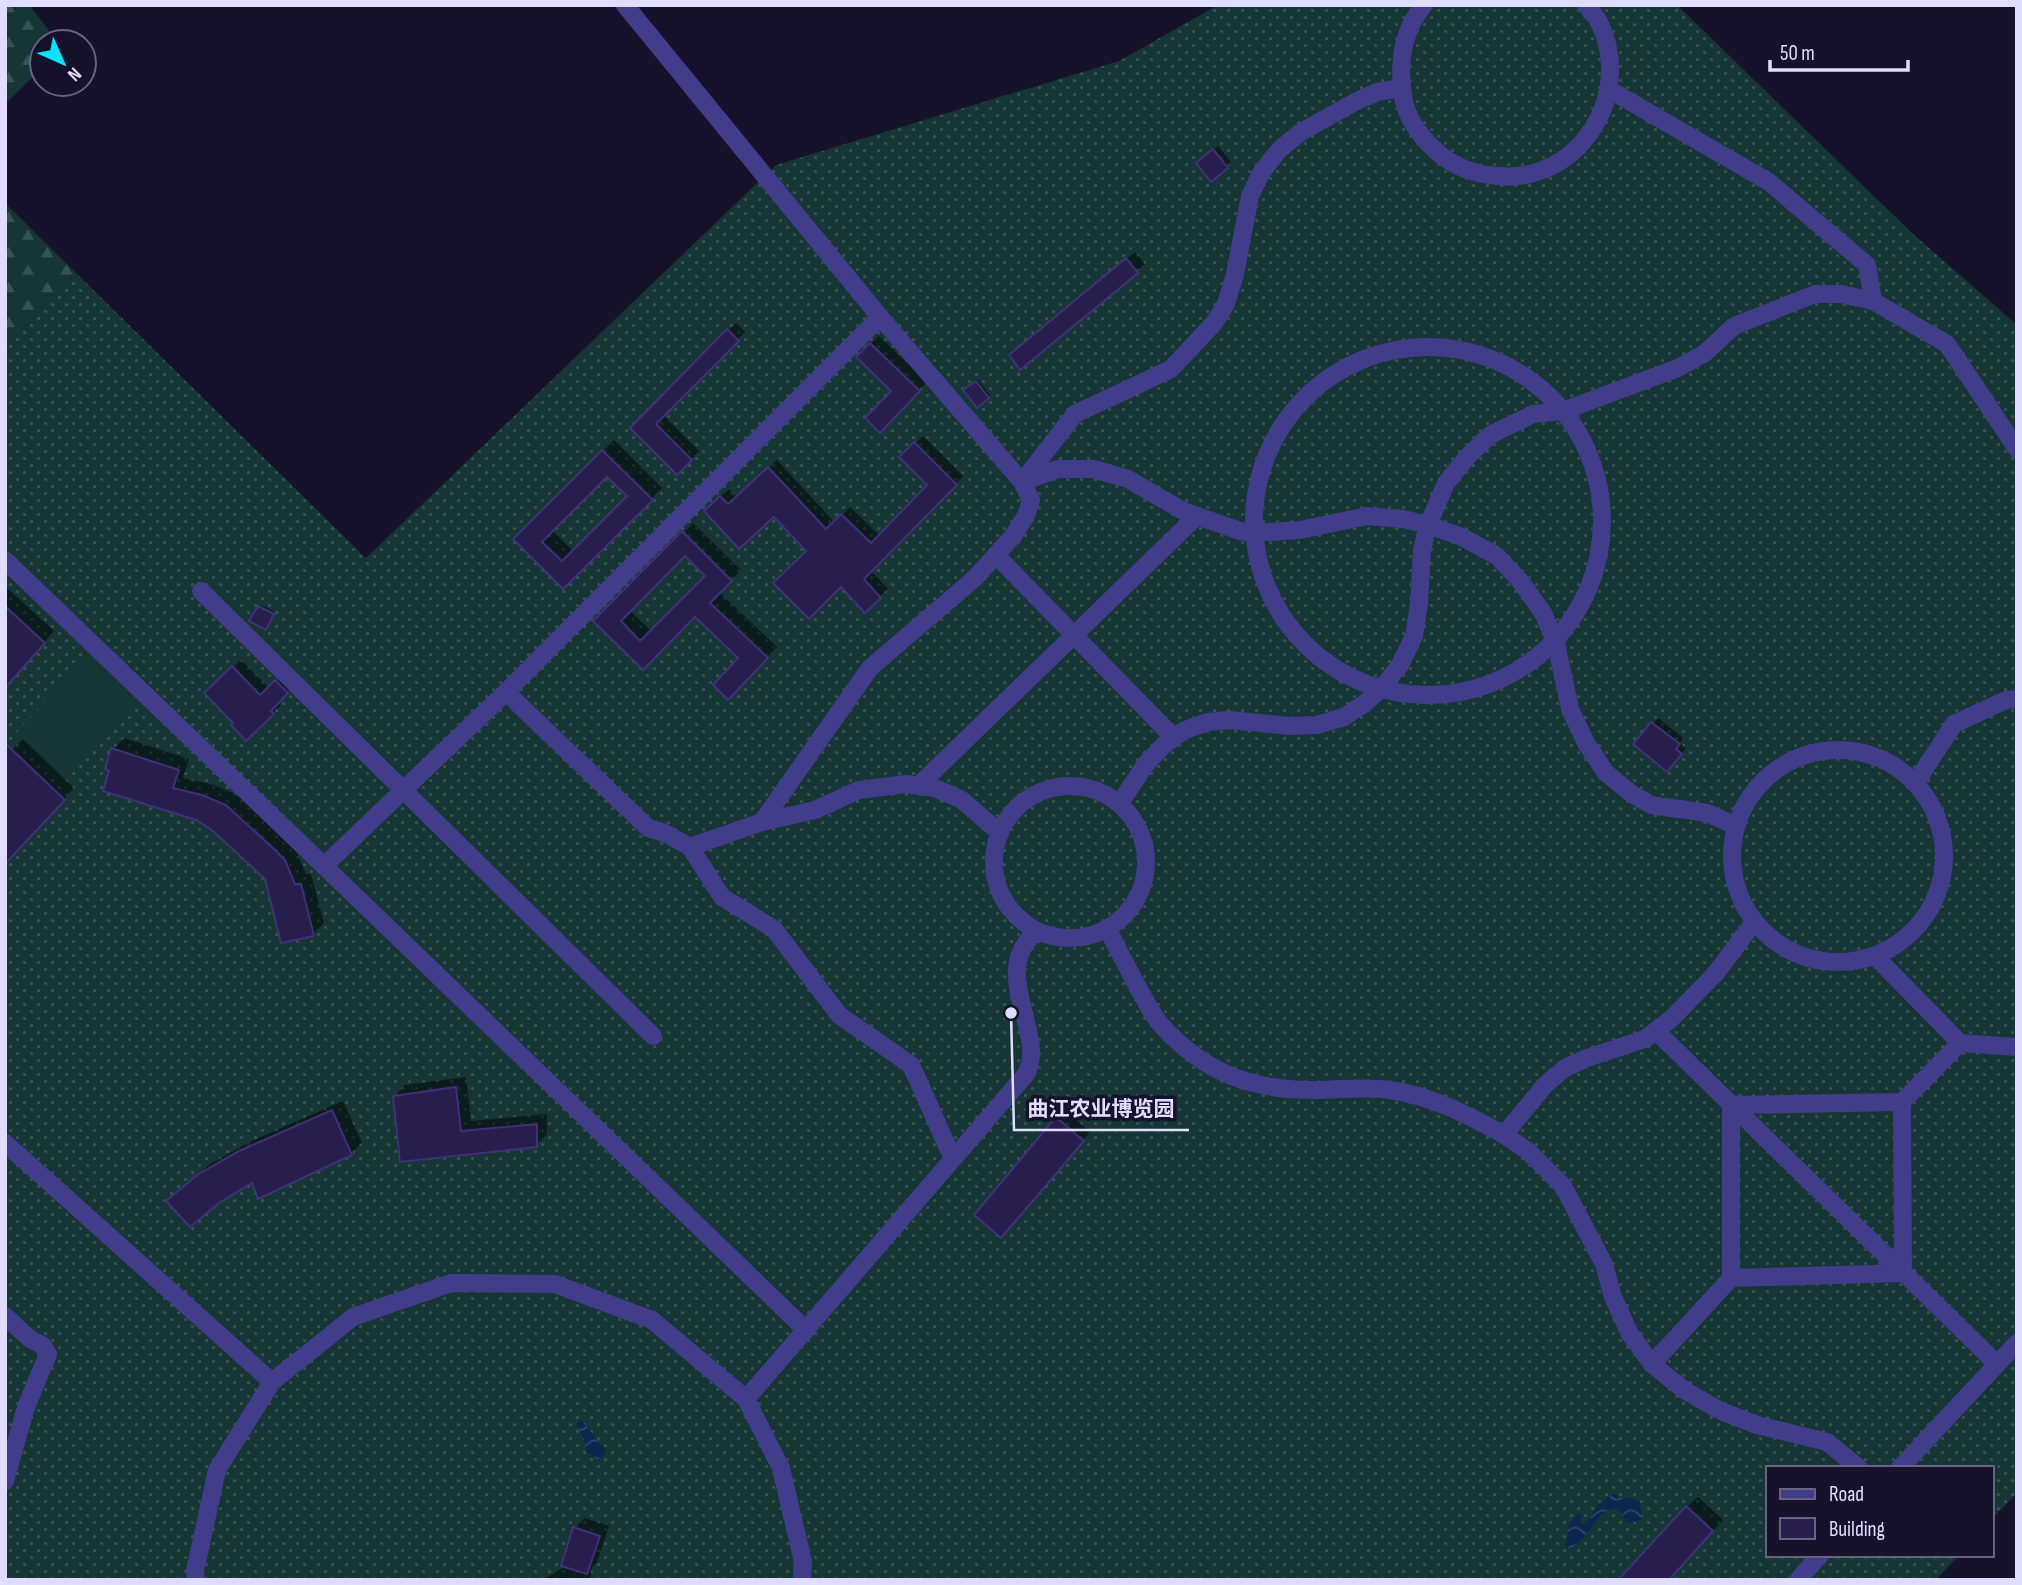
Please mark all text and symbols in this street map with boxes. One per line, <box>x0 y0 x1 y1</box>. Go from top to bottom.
north arrow <box>28 28 98 98</box>
scale bar <box>1770 28 1908 72</box>
text: 50 m <box>1780 41 1815 66</box>
text: N <box>62 62 86 86</box>
callout: 曲江农业博览园 <box>1014 1088 1189 1130</box>
text: 曲江农业博览园 <box>1028 1097 1175 1122</box>
legend <box>1766 1466 1994 1557</box>
text: Road <box>1829 1482 1864 1507</box>
text: Building <box>1829 1517 1885 1542</box>

